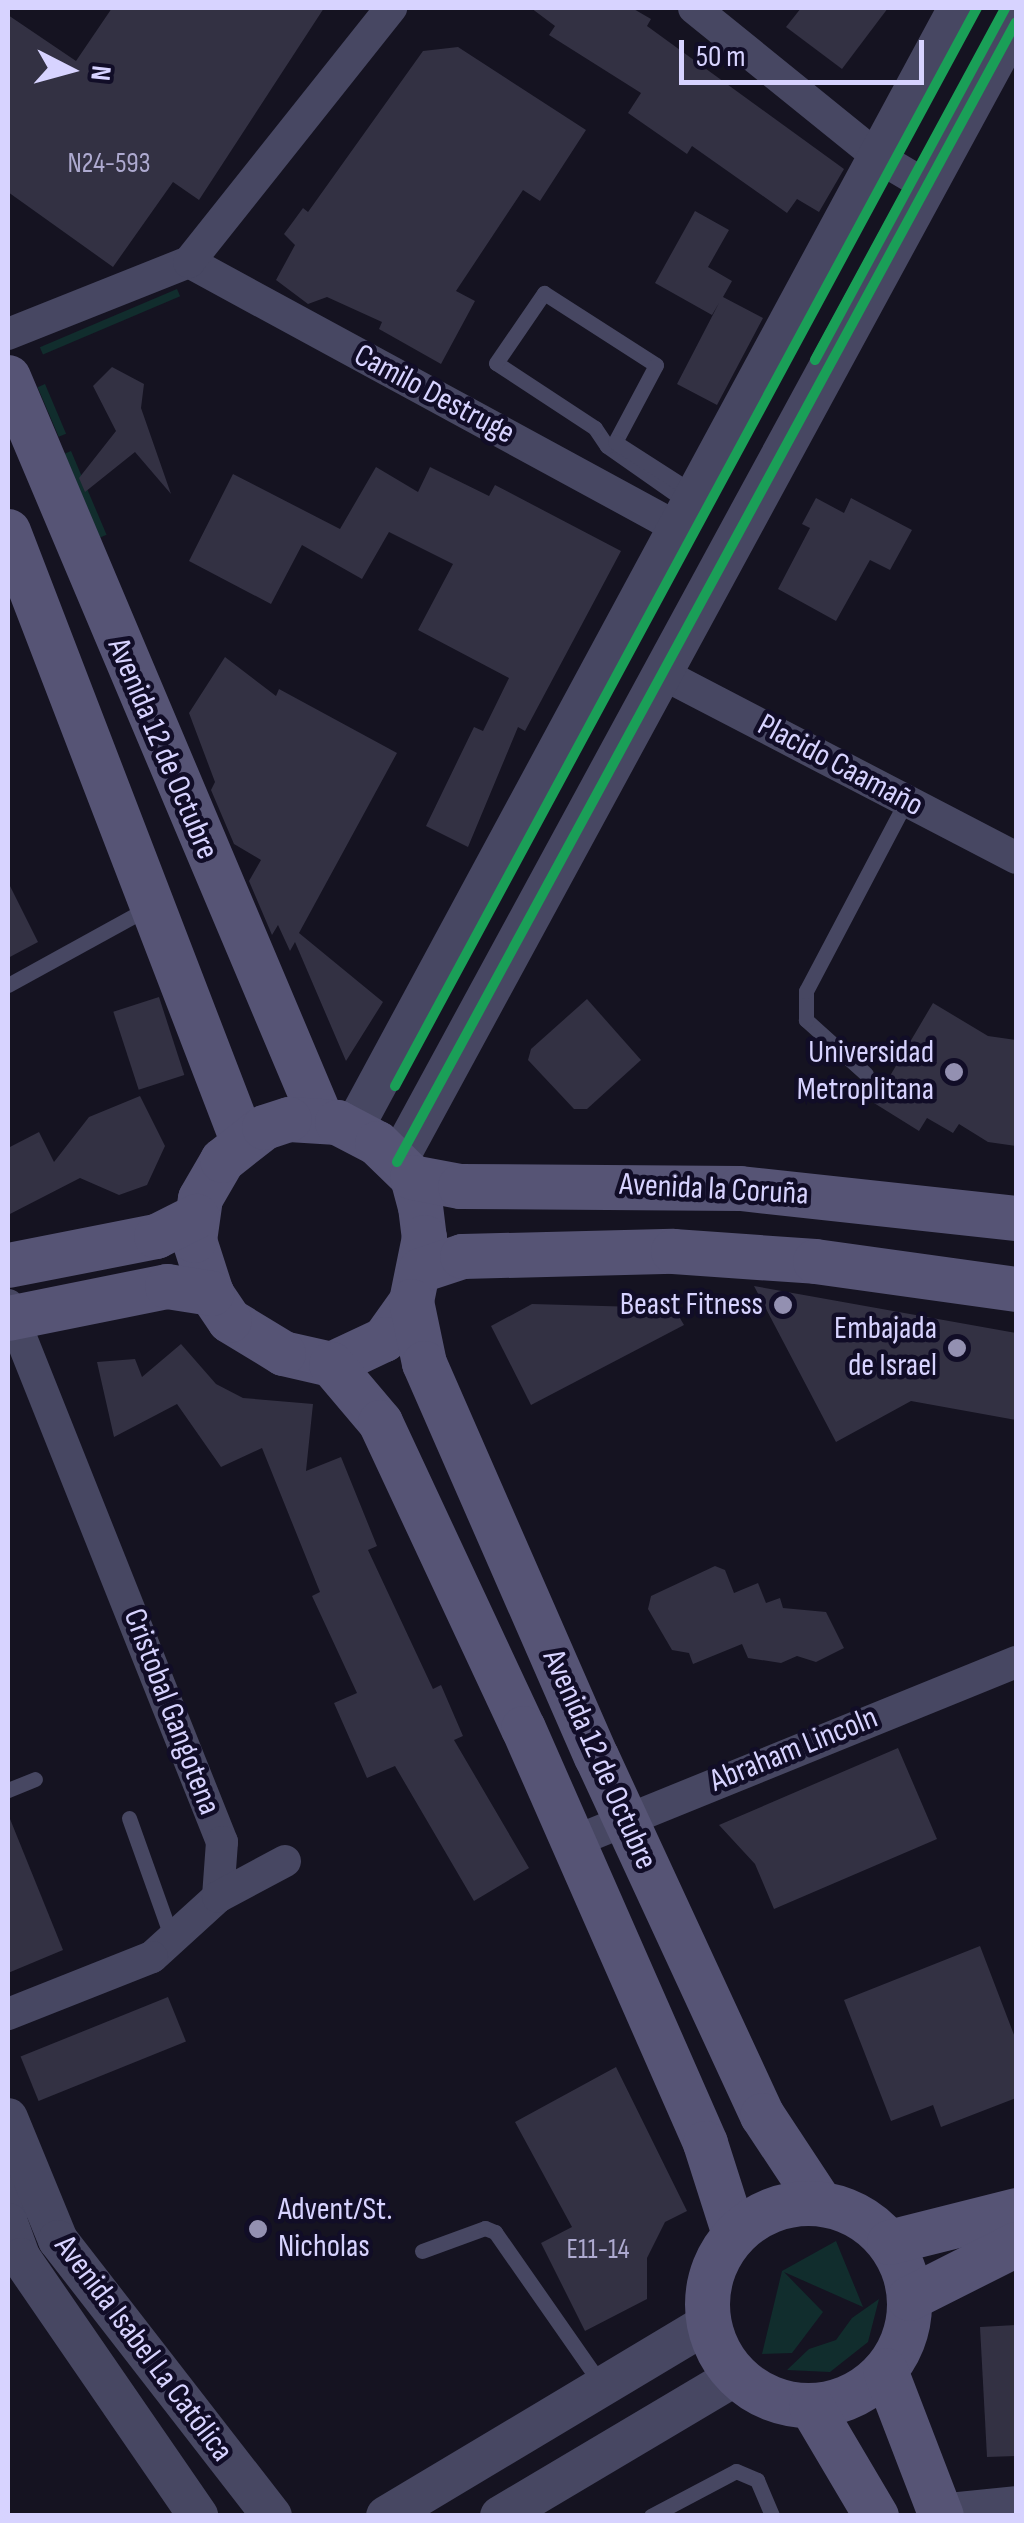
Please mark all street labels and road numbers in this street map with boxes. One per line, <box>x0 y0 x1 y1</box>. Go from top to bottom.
street label: Camilo Destruge <box>347 337 521 453</box>
street label: Avenida 12 de Octubre <box>98 633 226 865</box>
street label: Placido Caamaño <box>751 706 929 826</box>
street label: Avenida la Coruña <box>619 1166 809 1214</box>
street label: Cristobal Gangotena <box>114 1604 228 1820</box>
street label: Avenida 12 de Octubre <box>533 1644 665 1876</box>
street label: Abraham Lincoln <box>705 1699 883 1801</box>
street label: Avenida Isabel La Católica <box>46 2229 240 2469</box>

